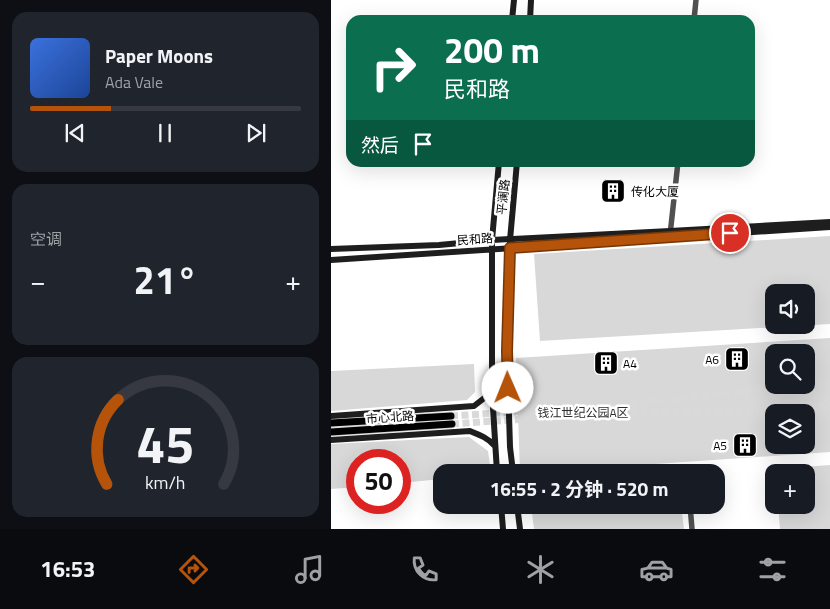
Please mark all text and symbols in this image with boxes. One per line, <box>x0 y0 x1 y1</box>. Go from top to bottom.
text: 200 m <box>444 23 540 77</box>
icon: right <box>361 35 426 100</box>
text: Paper Moons <box>105 41 213 70</box>
text: Ada Vale <box>105 70 163 94</box>
text: 民和路 <box>444 72 510 106</box>
icon: previous <box>61 119 89 147</box>
icon: pause <box>151 119 179 147</box>
icon: next <box>242 119 270 147</box>
text: 然后 <box>361 130 399 159</box>
icon: arrive <box>409 130 437 158</box>
street label: 平澜路 <box>492 178 514 216</box>
building icon: 传化大厦 <box>600 178 626 204</box>
place label: 传化大厦 <box>631 182 679 201</box>
pin <box>709 212 751 254</box>
icon: arrive <box>716 219 744 247</box>
text: 空调 <box>30 227 62 251</box>
street label: 民和路 <box>456 228 494 250</box>
text: 21° <box>134 251 197 309</box>
text: − <box>30 259 46 302</box>
text: + <box>285 259 301 302</box>
map controls <box>765 284 815 514</box>
button: sound <box>765 284 815 334</box>
button: search <box>765 344 815 394</box>
building icon: A6 <box>724 346 750 372</box>
building icon: A4 <box>593 350 619 376</box>
place label: A6 <box>705 350 719 369</box>
place label: A4 <box>623 354 637 373</box>
position arrow <box>481 361 533 413</box>
park label: 钱江世纪公园A区 <box>537 403 629 422</box>
text: 45 <box>136 404 195 483</box>
button: layers <box>765 404 815 454</box>
street label: 市心北路 <box>365 406 415 428</box>
building icon: A5 <box>732 432 758 458</box>
place label: A5 <box>713 436 727 455</box>
speed limit sign: 50 <box>346 449 411 514</box>
button: + <box>765 464 815 514</box>
text: km/h <box>145 469 186 496</box>
text: 16:55 · 2 分钟 · 520 m <box>490 474 668 503</box>
text: 16:53 <box>40 552 95 586</box>
icon: directions <box>176 552 211 587</box>
icon: music <box>292 552 327 587</box>
icon: phone <box>407 552 442 587</box>
icon: climate <box>523 552 558 587</box>
icon: car <box>639 552 674 587</box>
icon: filters <box>755 552 790 587</box>

